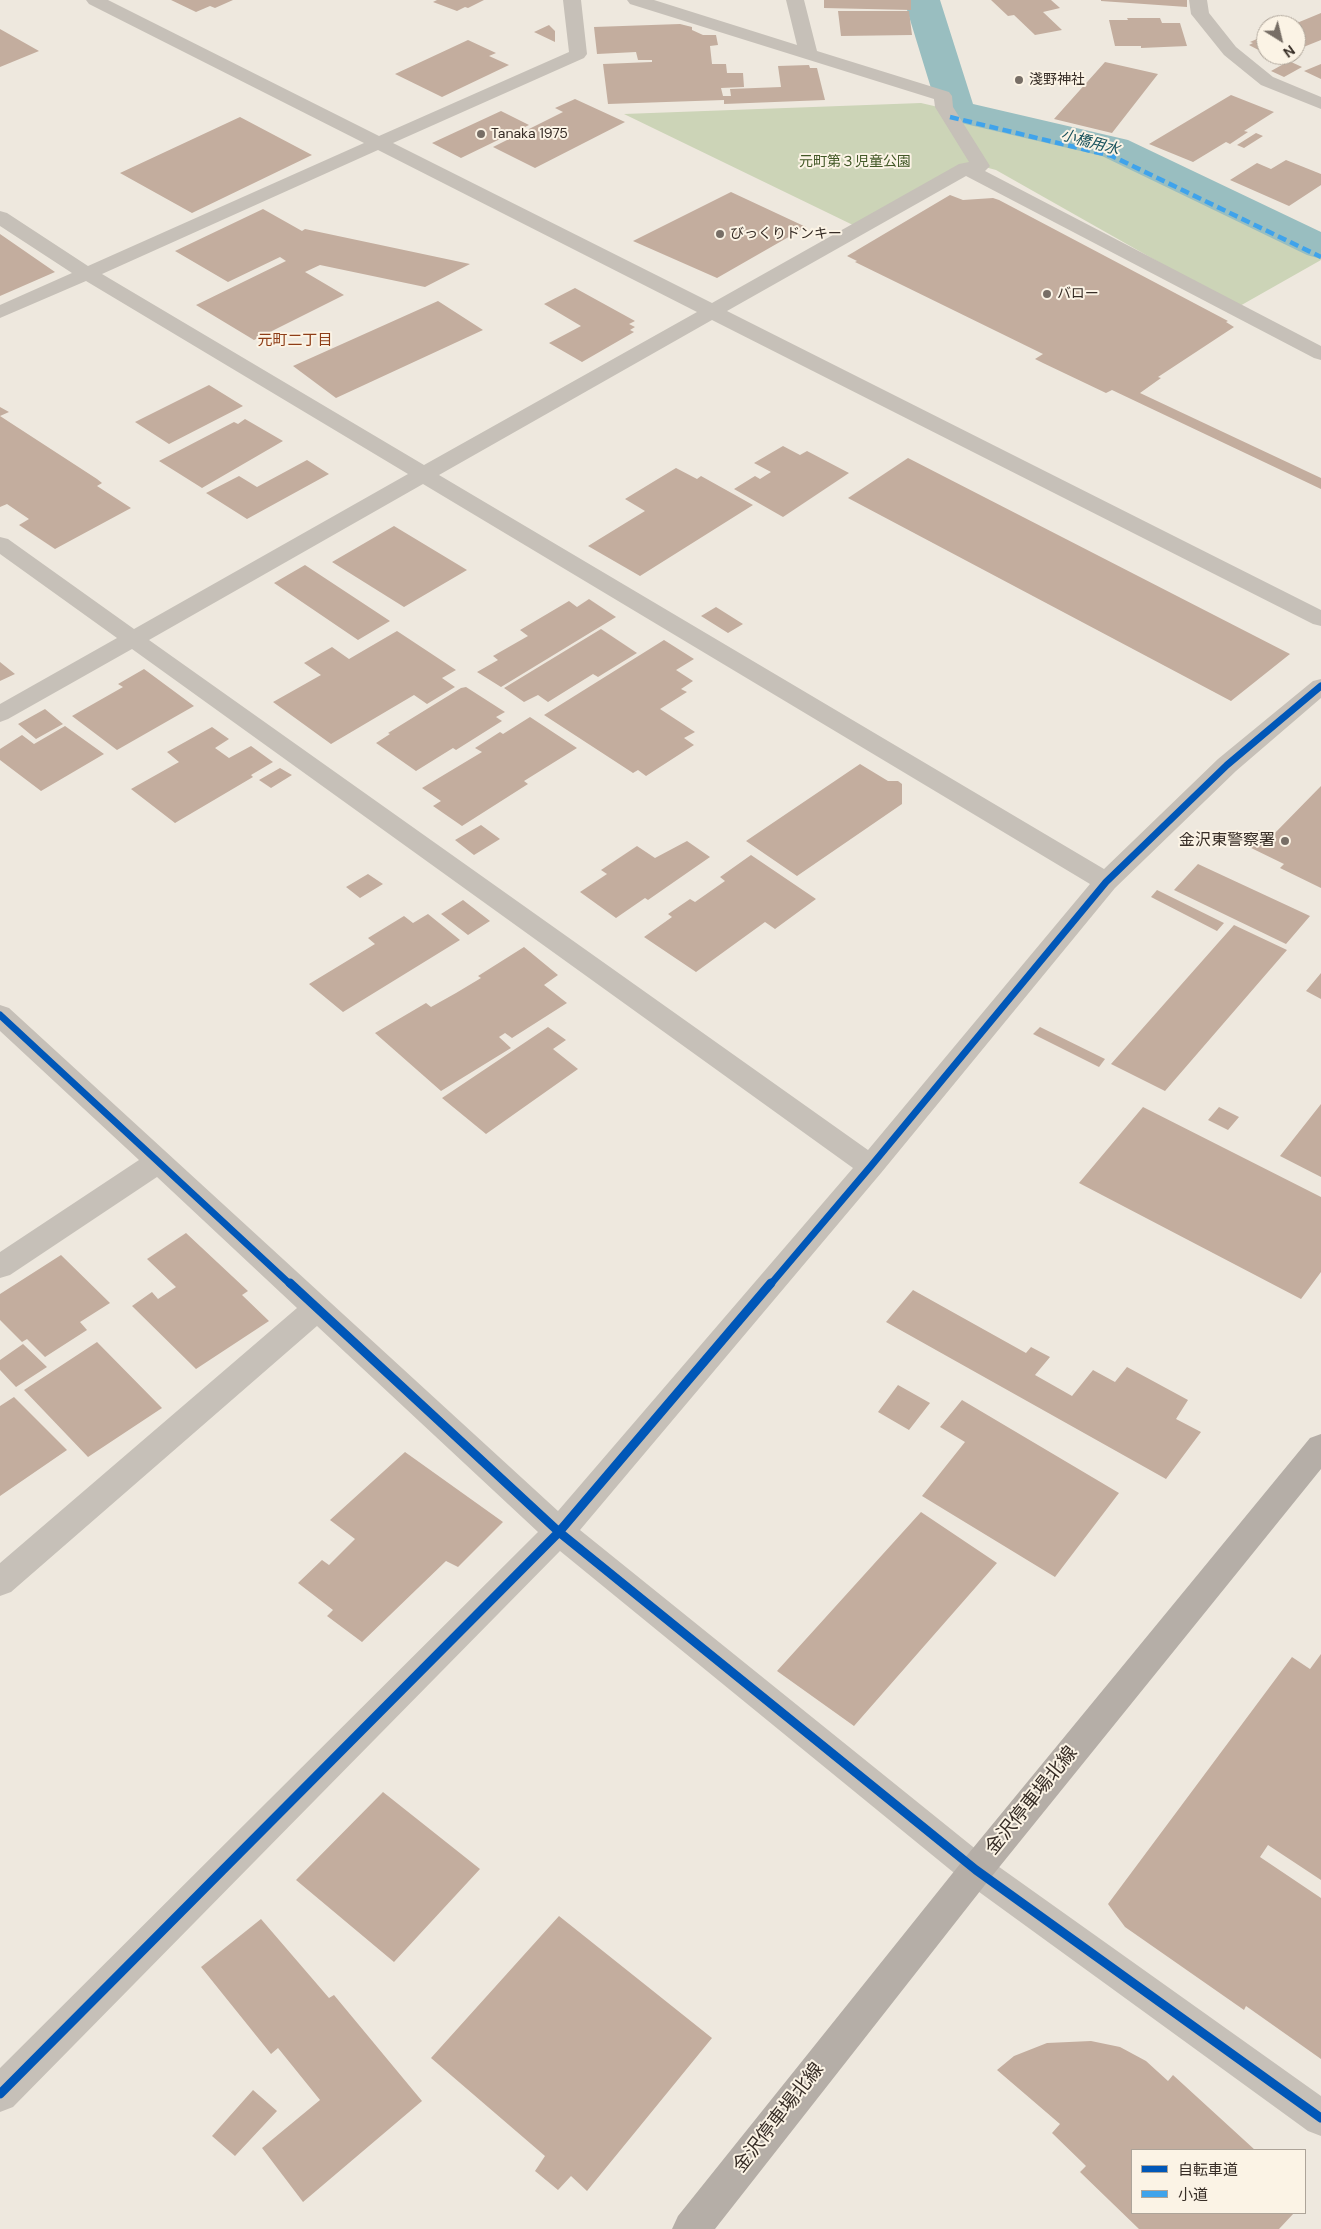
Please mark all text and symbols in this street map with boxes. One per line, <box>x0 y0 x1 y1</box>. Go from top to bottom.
north arrow <box>1256 15 1306 65</box>
text: N <box>1280 41 1299 62</box>
place label: 淺野神社 <box>1029 72 1085 88</box>
marker: 淺野神社 <box>1013 74 1025 86</box>
place label: Tanaka 1975 <box>491 126 568 142</box>
water label: 小橋用水 <box>1059 127 1121 159</box>
marker: Tanaka 1975 <box>475 128 487 140</box>
park label: 元町第３児童公園 <box>799 154 911 170</box>
place label: びっくりドンキー <box>730 226 842 242</box>
marker: びっくりドンキー <box>714 228 726 240</box>
place label: バロー <box>1057 286 1099 302</box>
marker: バロー <box>1041 288 1053 300</box>
district label: 元町二丁目 <box>258 332 332 350</box>
place label: 金沢東警察署 <box>1179 831 1275 851</box>
marker: 金沢東警察署 <box>1279 835 1291 847</box>
street label: 金沢停車場北線 <box>981 1742 1083 1860</box>
street label: 金沢停車場北線 <box>729 2059 829 2177</box>
legend <box>1131 2149 1306 2214</box>
text: 自転車道 <box>1178 2160 1238 2180</box>
text: 小道 <box>1178 2185 1208 2205</box>

